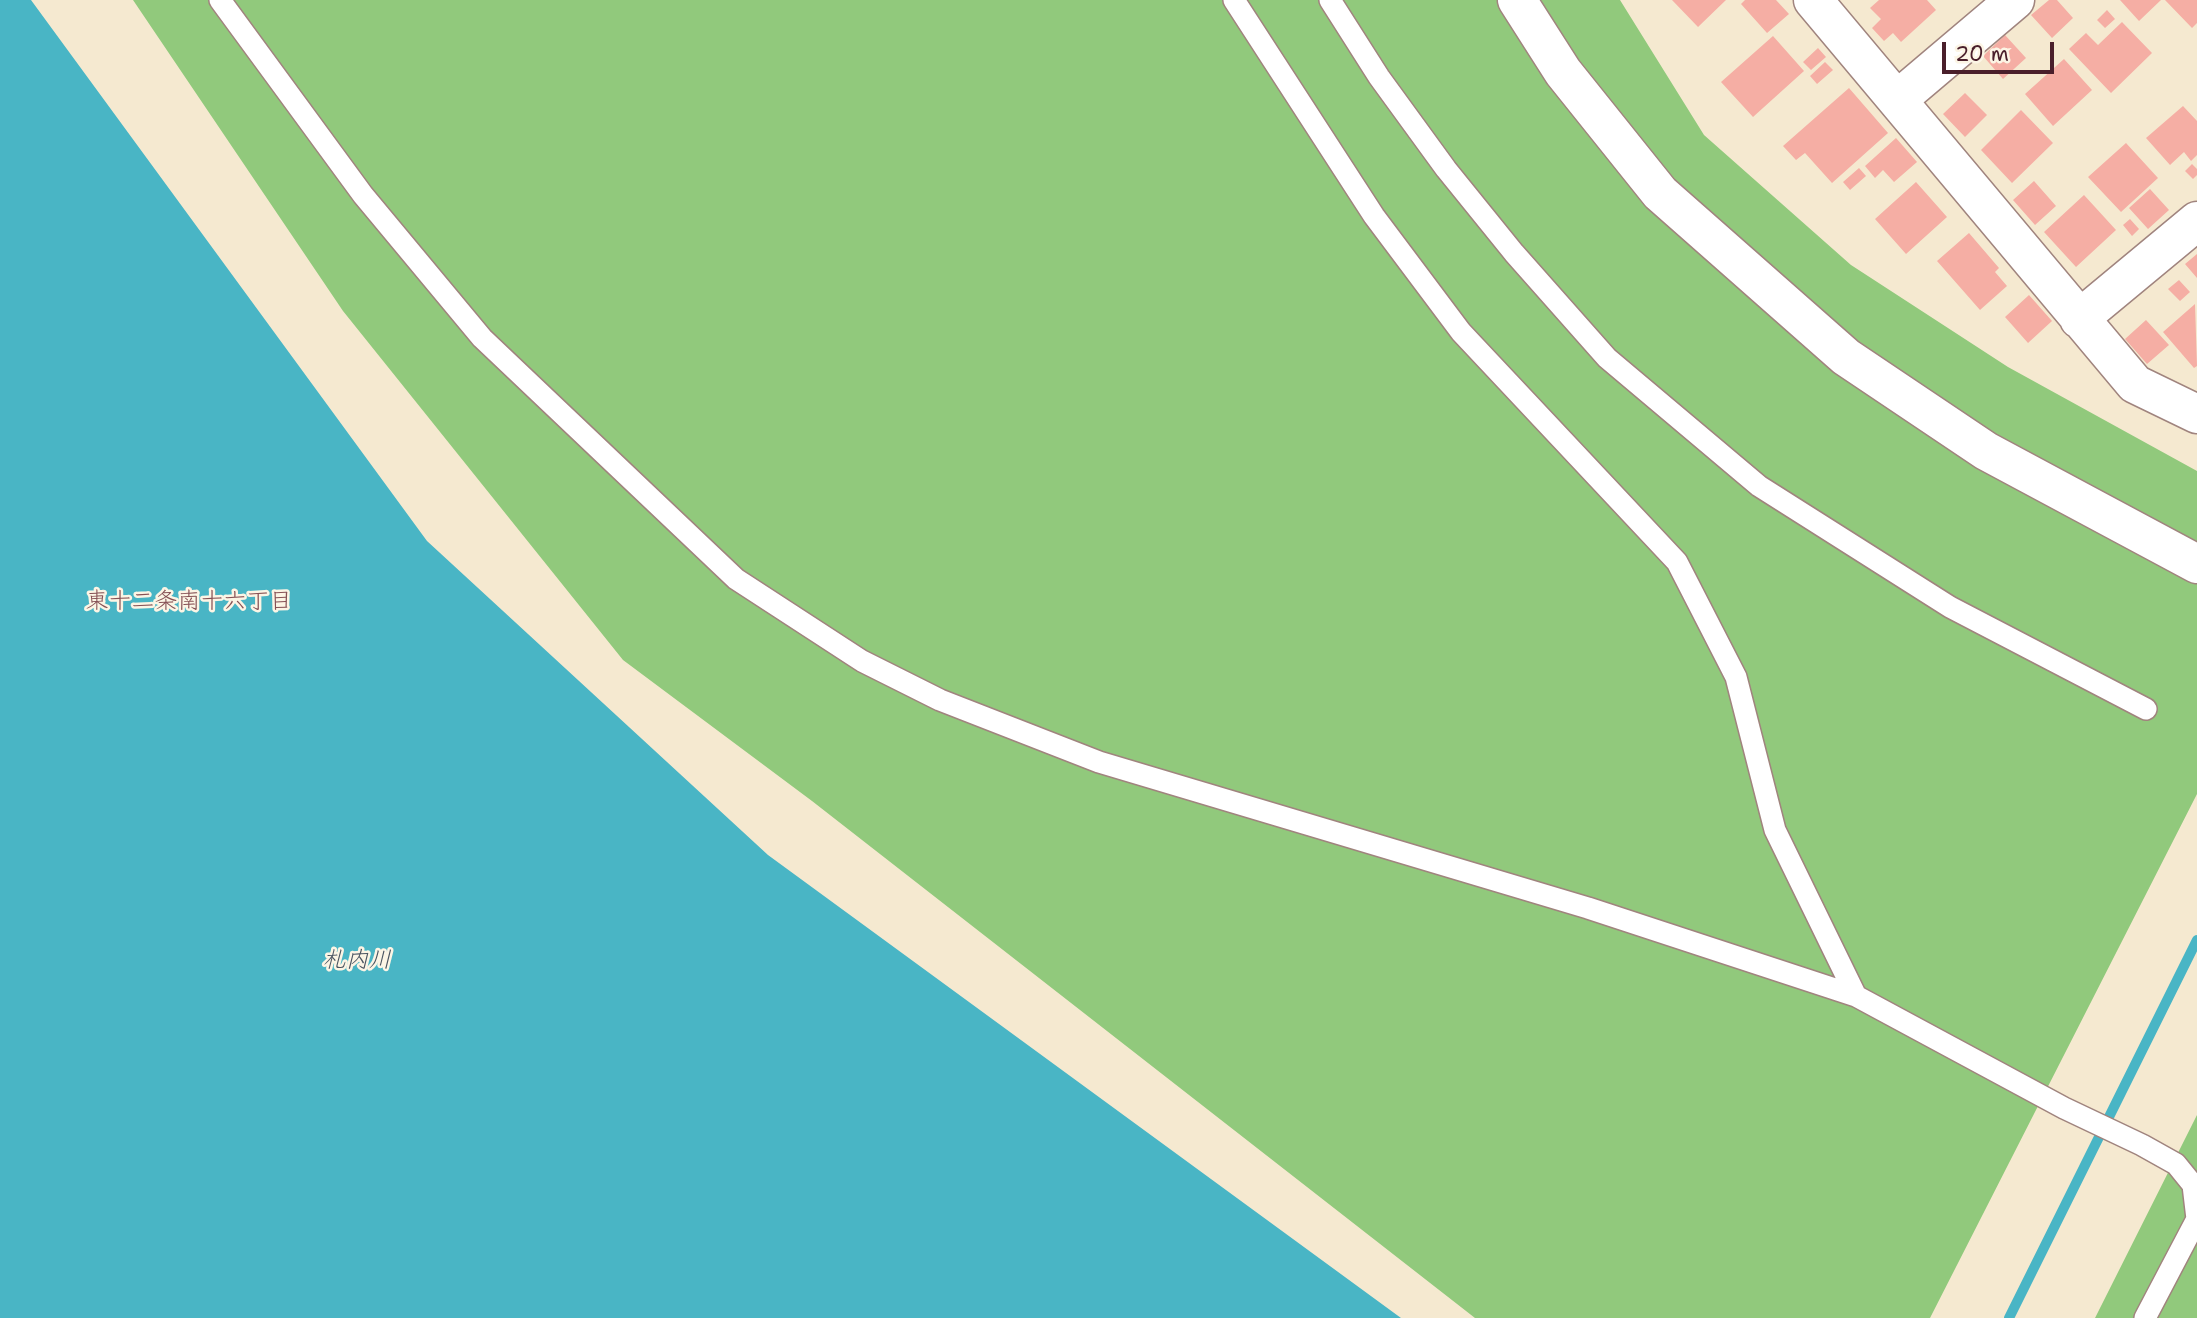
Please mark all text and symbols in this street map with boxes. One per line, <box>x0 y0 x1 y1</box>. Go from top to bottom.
scale bar <box>1945 28 2057 72</box>
text: 20 m <box>1955 40 2009 68</box>
district label: 東十二条南十六丁目 <box>86 588 292 616</box>
water label: 札内川 <box>323 947 391 975</box>

